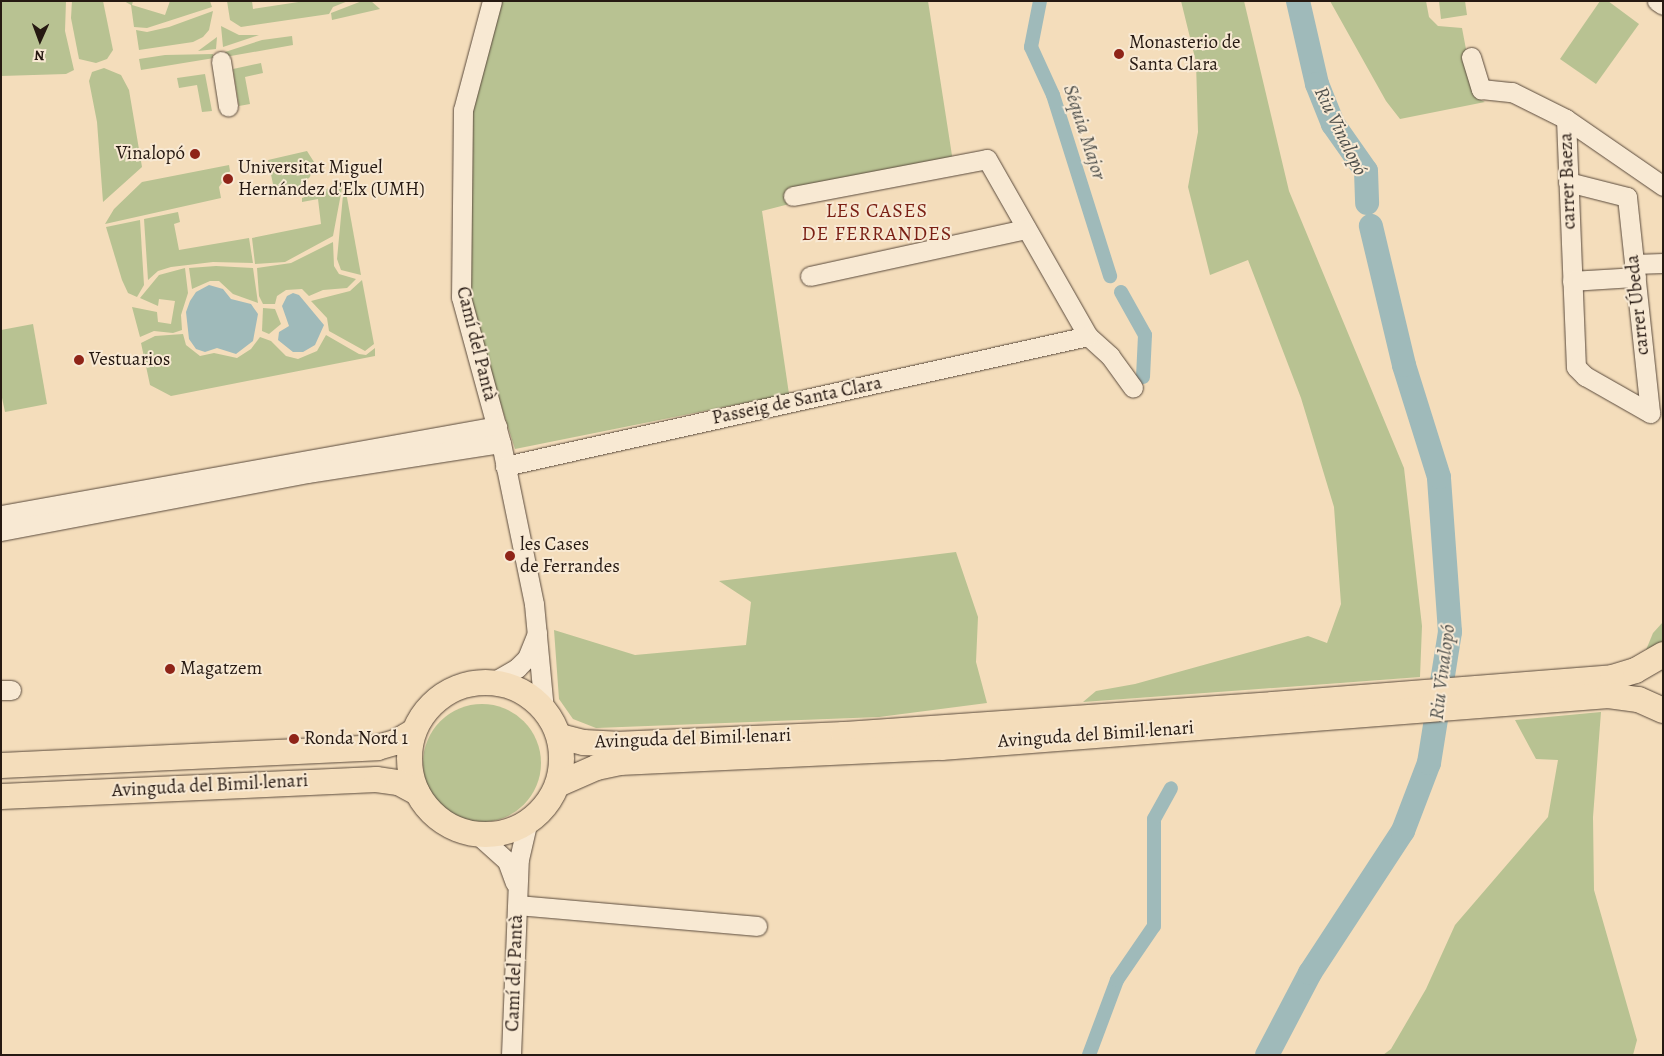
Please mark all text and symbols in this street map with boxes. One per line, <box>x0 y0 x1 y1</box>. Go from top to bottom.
north arrow <box>15 15 65 65</box>
place label: Monasterio de Santa Clara <box>1129 32 1240 76</box>
text: N <box>34 46 45 65</box>
marker: Monasterio de Santa Clara <box>1113 48 1125 60</box>
water label: Séquia Major <box>1058 81 1112 183</box>
water label: Riu Vinalopó <box>1309 83 1373 179</box>
street label: carrer Baeza <box>1555 132 1581 230</box>
place label: Vinalopó <box>116 143 185 165</box>
marker: Vinalopó <box>189 148 201 160</box>
place label: Universitat Miguel Hernández d'Elx (UMH) <box>238 157 425 201</box>
marker: Universitat Miguel Hernández d'Elx (UMH) <box>222 173 234 185</box>
district label: LES CASES DE FERRANDES <box>800 199 954 246</box>
street label: carrer Úbeda <box>1621 254 1655 356</box>
street label: Camí del Pantà <box>451 284 501 404</box>
place label: Vestuarios <box>89 349 170 371</box>
marker: Vestuarios <box>73 354 85 366</box>
street label: Passeig de Santa Clara <box>710 372 884 430</box>
place label: les Cases de Ferrandes <box>520 534 620 578</box>
marker: les Cases de Ferrandes <box>504 550 516 562</box>
water label: Riu Vinalopó <box>1424 623 1460 721</box>
place label: Magatzem <box>180 658 262 680</box>
marker: Magatzem <box>164 663 176 675</box>
street label: Avinguda del Bimil·lenari <box>997 717 1195 753</box>
street label: Avinguda del Bimil·lenari <box>594 724 792 754</box>
place label: Ronda Nord 1 <box>304 728 408 750</box>
marker: Ronda Nord 1 <box>288 733 300 745</box>
street label: Avinguda del Bimil·lenari <box>111 769 309 803</box>
street label: Camí del Pantà <box>502 914 528 1032</box>

